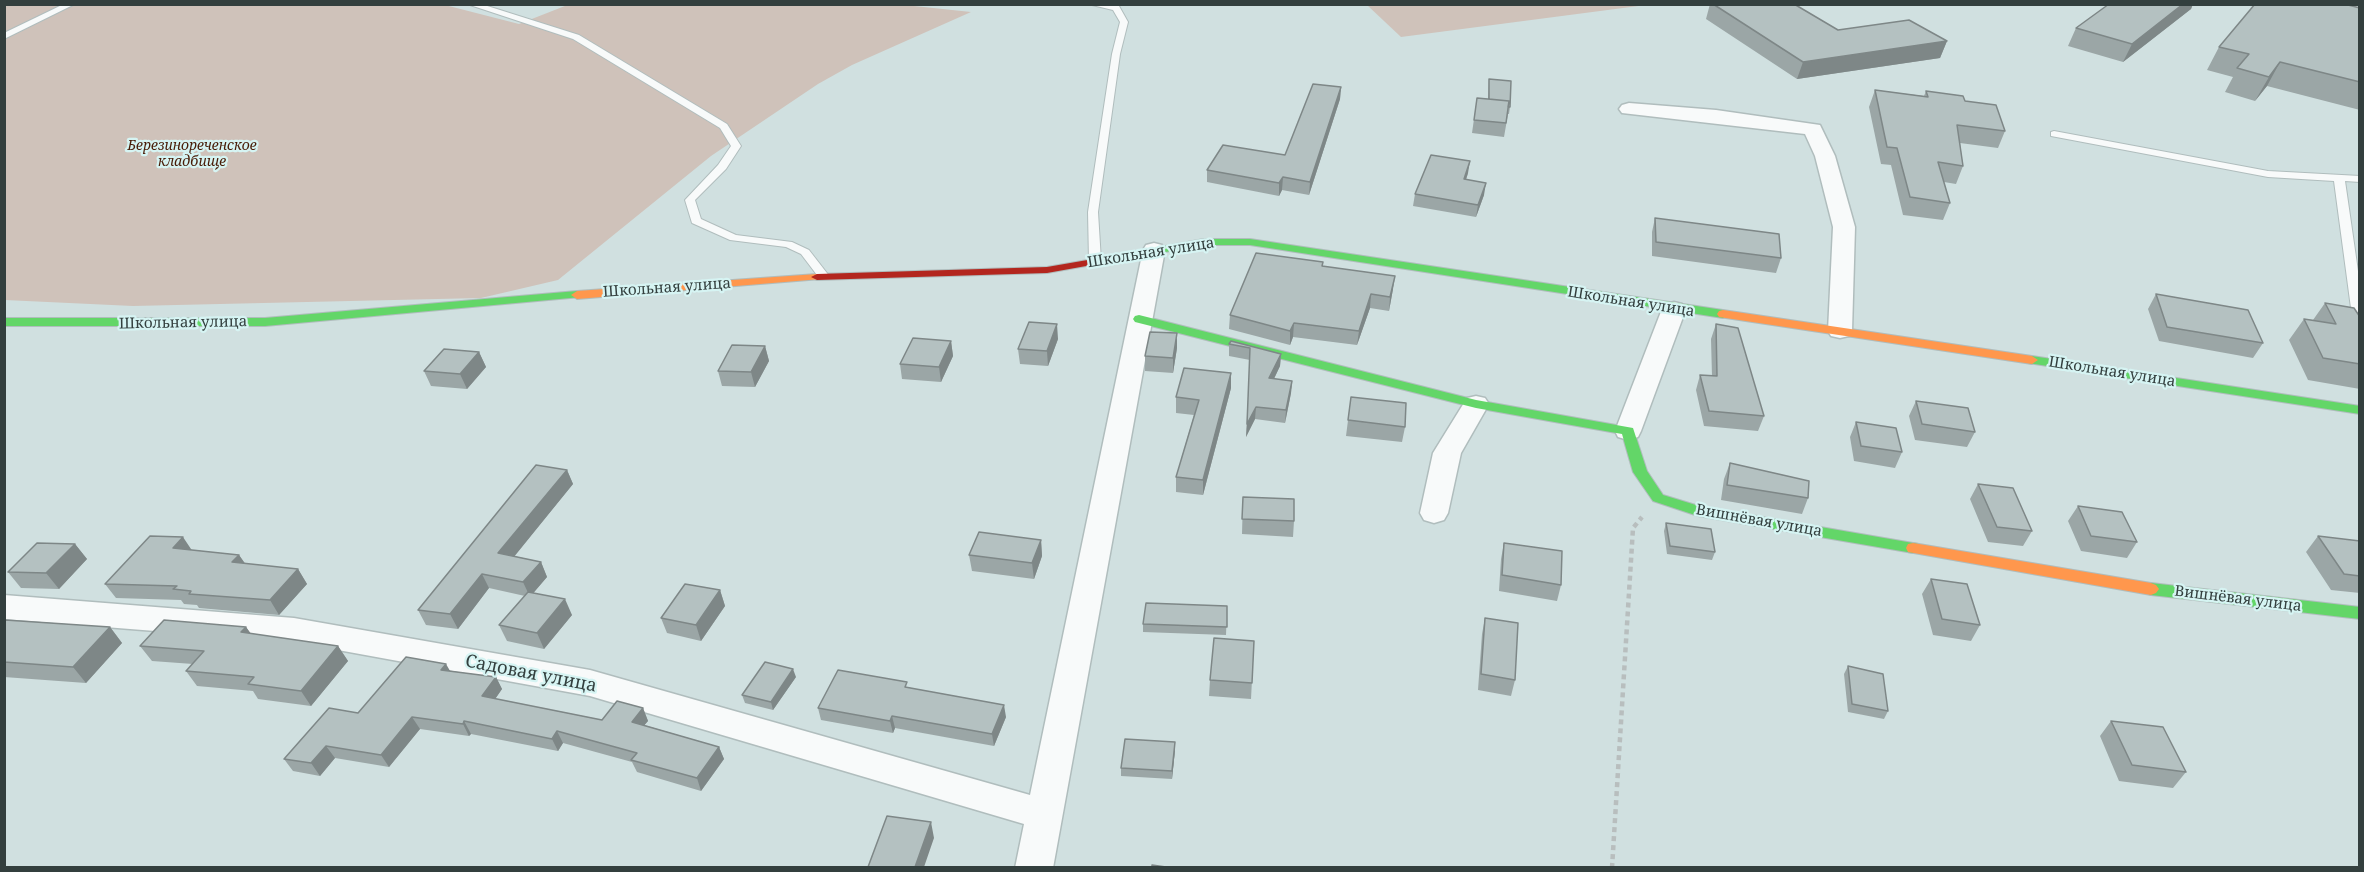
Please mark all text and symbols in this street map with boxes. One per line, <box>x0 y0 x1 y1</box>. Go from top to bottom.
park label: Березинореченское кладбище <box>127 138 257 170</box>
street label: Школьная улица <box>1086 234 1216 272</box>
street label: Школьная улица <box>602 275 732 301</box>
street label: Школьная улица <box>1566 283 1696 321</box>
street label: Школьная улица <box>119 313 247 333</box>
street label: Школьная улица <box>2047 353 2177 391</box>
street label: Вишнёвая улица <box>1695 501 1823 541</box>
street label: Вишнёвая улица <box>2173 582 2303 616</box>
street label: Садовая улица <box>463 651 599 697</box>

